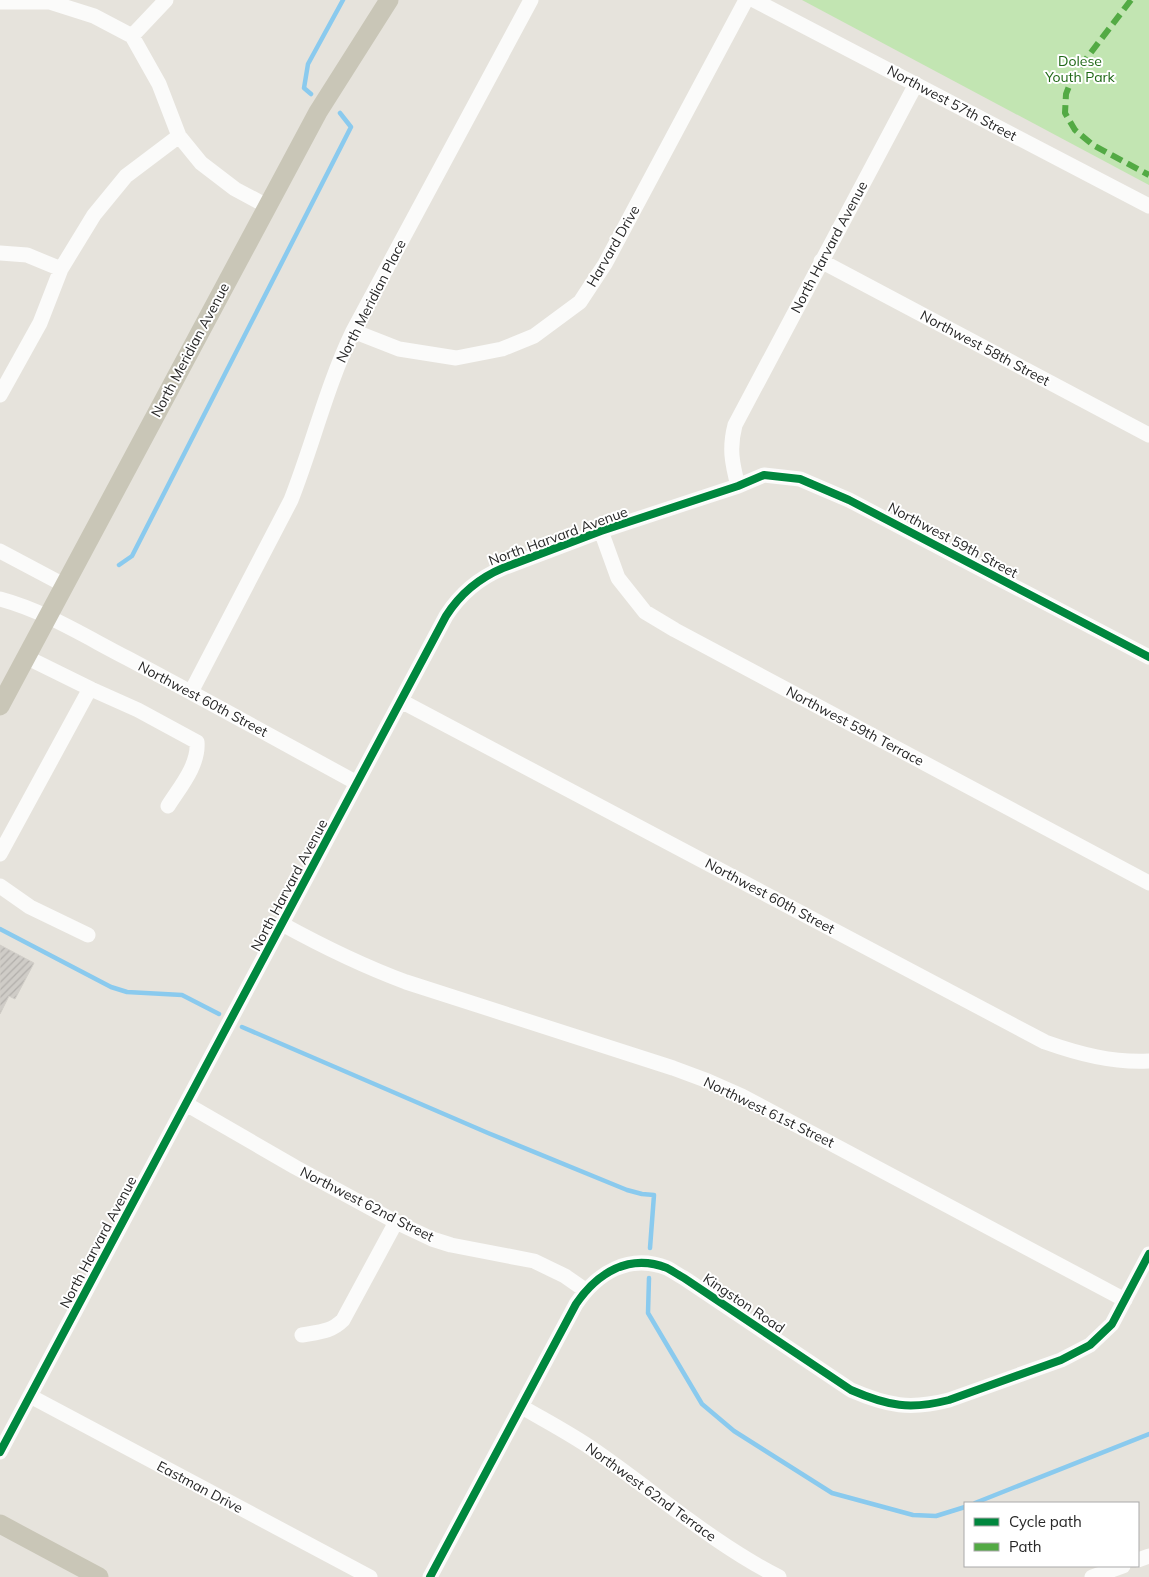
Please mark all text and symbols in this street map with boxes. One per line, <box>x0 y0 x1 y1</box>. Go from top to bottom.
park label: Dolese Youth Park <box>1044 52 1116 86</box>
street label: Northwest 57th Street <box>884 61 1020 145</box>
street label: North Harvard Avenue <box>787 178 871 316</box>
street label: Harvard Drive <box>582 202 644 290</box>
street label: North Meridian Place <box>332 236 410 366</box>
street label: North Meridian Avenue <box>147 280 233 420</box>
street label: Northwest 58th Street <box>917 306 1053 390</box>
street label: Northwest 59th Street <box>885 498 1021 582</box>
street label: North Harvard Avenue <box>486 502 630 570</box>
street label: Northwest 60th Street <box>135 657 271 741</box>
street label: Northwest 59th Terrace <box>783 682 927 770</box>
street label: North Harvard Avenue <box>247 816 331 954</box>
street label: Northwest 60th Street <box>702 854 838 938</box>
street label: Northwest 61st Street <box>701 1073 837 1151</box>
street label: Northwest 62nd Street <box>297 1162 437 1246</box>
street label: North Harvard Avenue <box>56 1173 140 1311</box>
street label: Kingston Road <box>700 1269 788 1337</box>
street label: Northwest 62nd Terrace <box>582 1439 720 1545</box>
street label: Eastman Drive <box>154 1457 246 1517</box>
legend <box>964 1502 1139 1567</box>
text: Cycle path <box>1009 1512 1082 1531</box>
text: Path <box>1009 1537 1041 1556</box>

